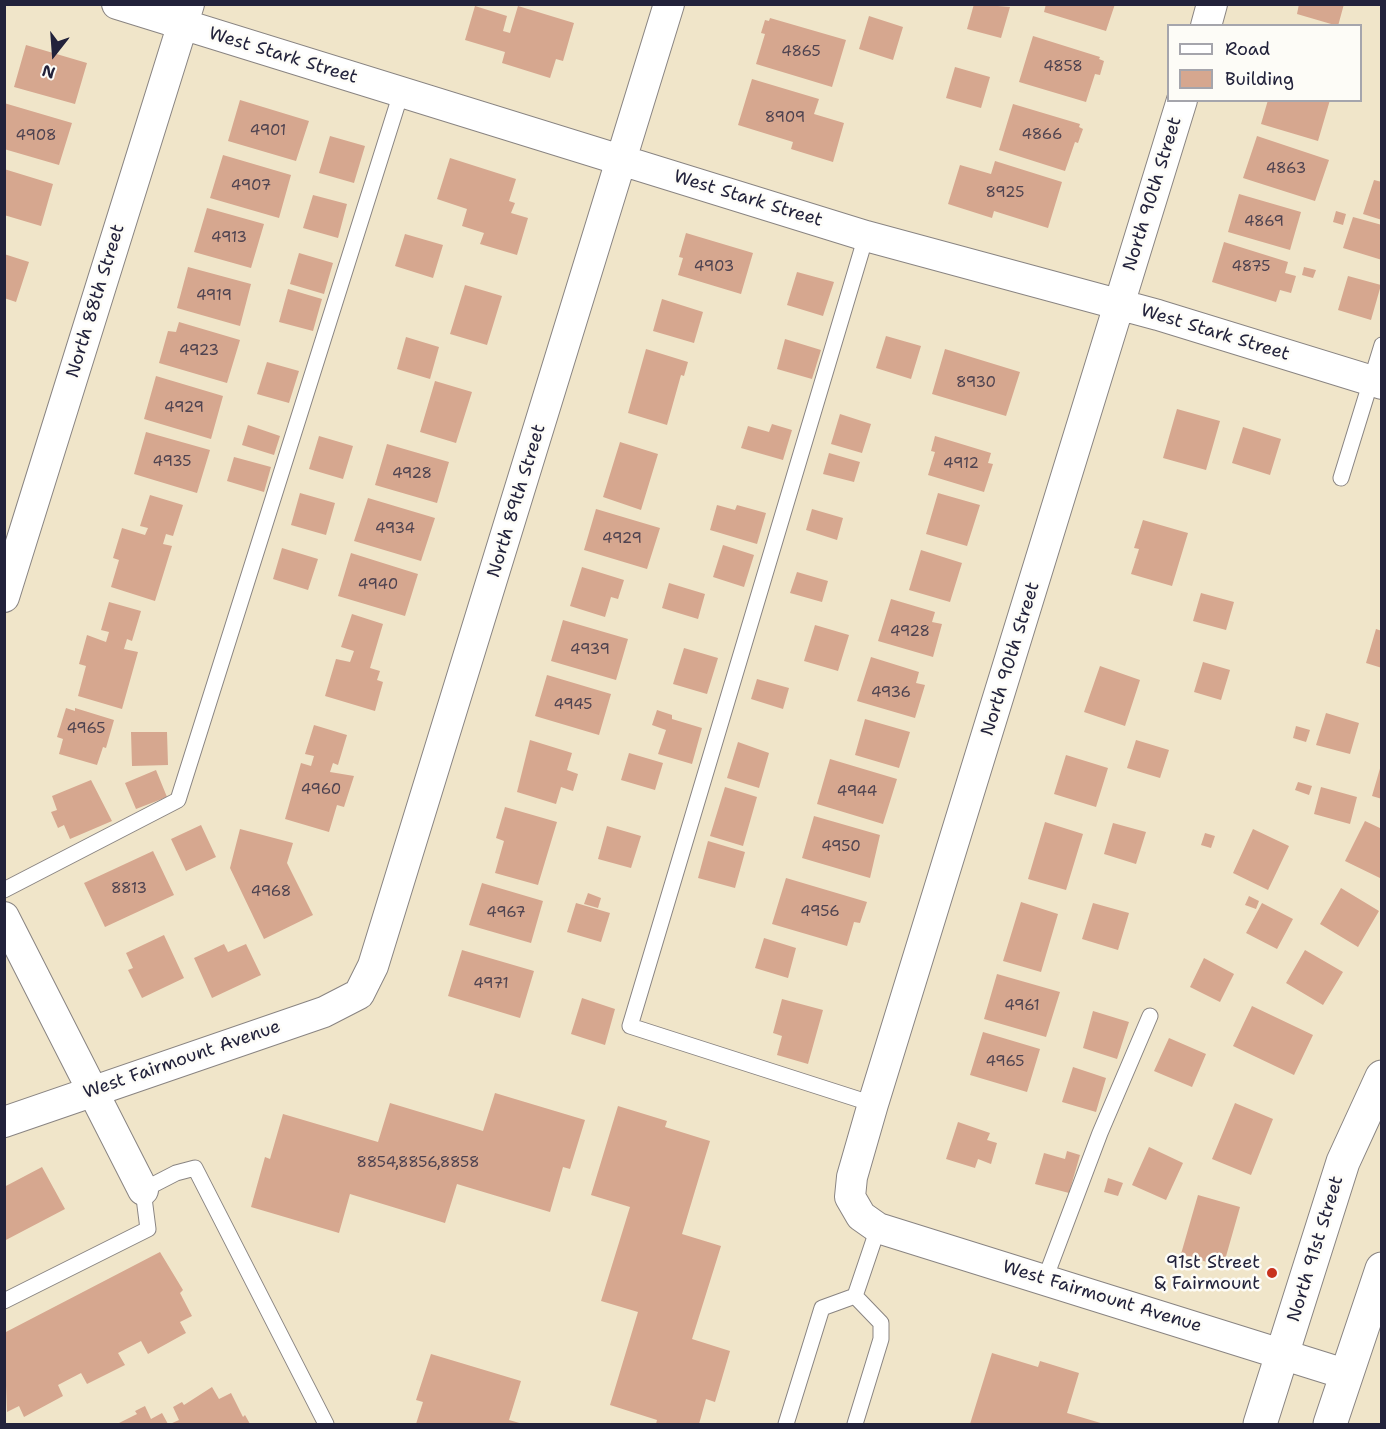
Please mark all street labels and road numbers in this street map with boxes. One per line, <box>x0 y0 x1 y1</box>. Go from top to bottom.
street label: West Stark Street <box>206 23 360 89</box>
street label: North 90th Street <box>1119 114 1187 274</box>
street label: West Stark Street <box>671 166 825 232</box>
street label: North 88th Street <box>62 222 130 380</box>
street label: West Stark Street <box>1138 300 1292 366</box>
street label: North 89th Street <box>483 422 551 580</box>
street label: North 90th Street <box>977 579 1045 739</box>
street label: West Fairmount Avenue <box>81 1016 283 1104</box>
street label: North 91st Street <box>1284 1173 1348 1325</box>
street label: West Fairmount Avenue <box>1000 1256 1204 1338</box>

